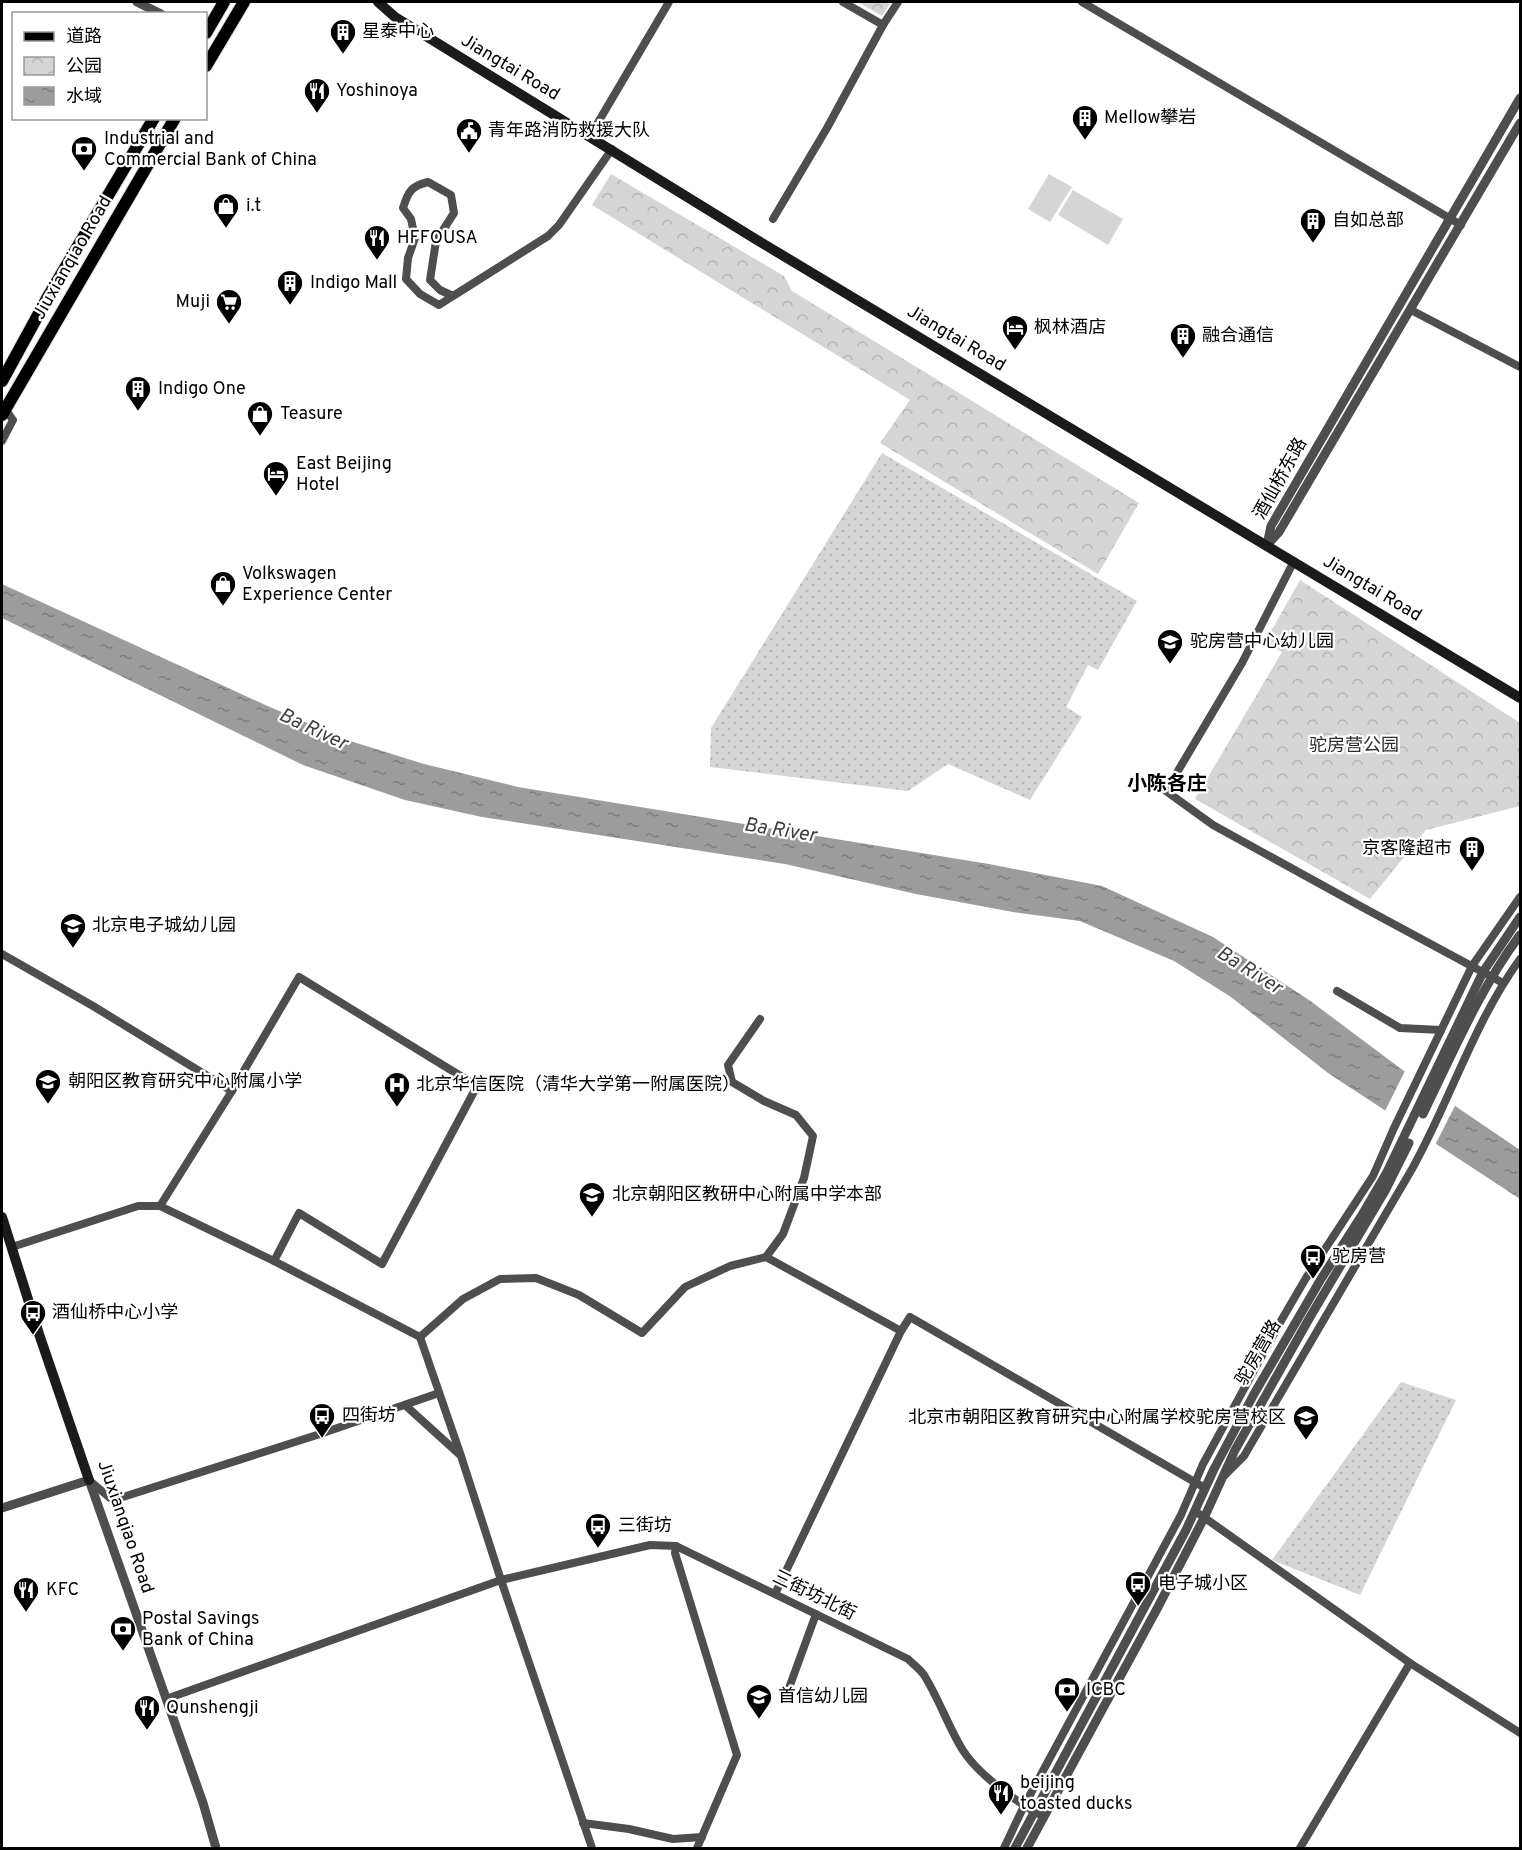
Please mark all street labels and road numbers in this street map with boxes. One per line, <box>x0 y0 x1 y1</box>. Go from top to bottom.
street label: Jiangtai Road <box>456 30 564 106</box>
street label: Jiuxianqiao Road <box>28 192 118 324</box>
street label: Jiangtai Road <box>902 301 1010 377</box>
street label: 酒仙桥东路 <box>1249 434 1313 524</box>
street label: Jiangtai Road <box>1318 551 1426 627</box>
street label: 驼房营路 <box>1231 1316 1287 1390</box>
street label: Jiuxianqiao Road <box>91 1458 159 1596</box>
street label: 三街坊北街 <box>769 1566 859 1626</box>

